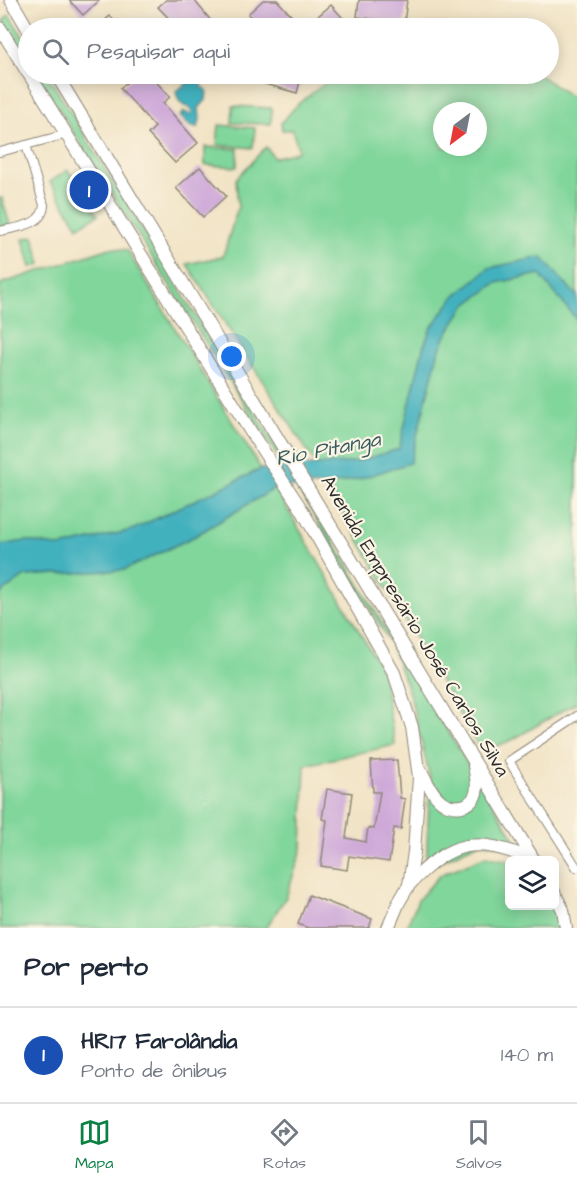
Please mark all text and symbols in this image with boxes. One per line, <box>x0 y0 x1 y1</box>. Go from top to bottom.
search box <box>18 18 559 84</box>
icon: search <box>39 35 72 68</box>
text: Pesquisar aqui <box>87 36 230 67</box>
north arrow <box>433 102 487 156</box>
pin: 1 <box>70 168 109 213</box>
your location <box>217 342 246 371</box>
water label: Rio Pitanga <box>273 424 384 474</box>
street label: Avenida Empresário José Carlos Silva <box>314 470 516 782</box>
map controls <box>505 856 559 910</box>
button: layers <box>505 856 559 910</box>
text: Por perto <box>24 949 148 985</box>
text: HR17 Farolândia <box>81 1026 238 1057</box>
text: 1 <box>42 1041 45 1069</box>
text: 140 m <box>501 1041 553 1069</box>
text: Ponto de ônibus <box>81 1057 227 1085</box>
tab: Mapa <box>75 1116 113 1174</box>
tab: Rotas <box>263 1116 306 1174</box>
tab: Salvos <box>456 1116 502 1174</box>

